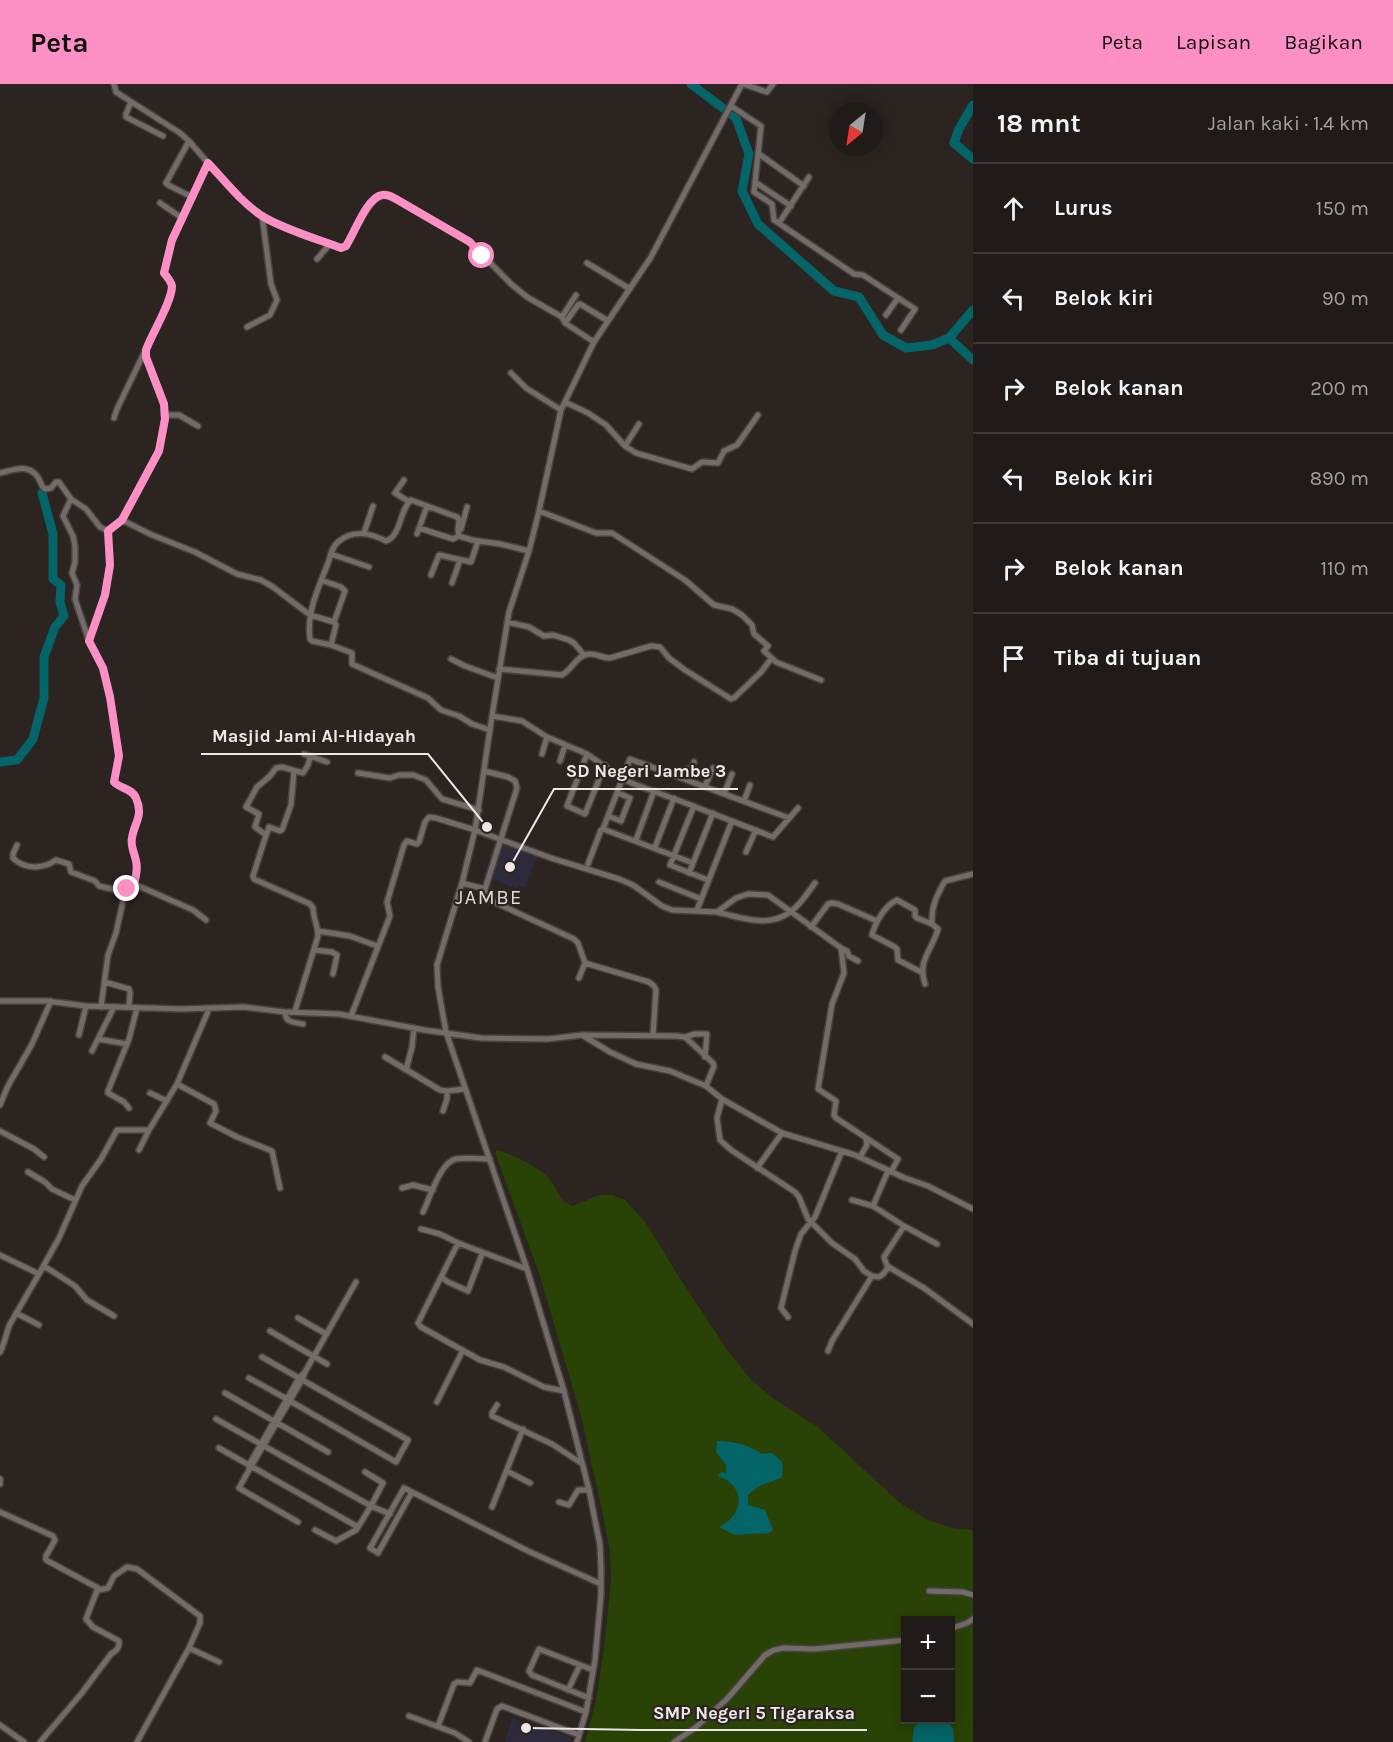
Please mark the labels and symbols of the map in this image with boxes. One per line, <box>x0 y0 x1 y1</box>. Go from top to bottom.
north arrow <box>829 102 883 156</box>
route start <box>468 242 494 268</box>
callout: Masjid Jami Al-Hidayah <box>201 718 428 754</box>
text: Masjid Jami Al-Hidayah <box>212 725 416 747</box>
callout: SD Negeri Jambe 3 <box>554 753 738 789</box>
text: SD Negeri Jambe 3 <box>566 760 726 782</box>
route end <box>113 875 139 901</box>
district label: JAMBE <box>455 886 523 909</box>
callout: SMP Negeri 5 Tigaraksa <box>641 1694 867 1730</box>
text: SMP Negeri 5 Tigaraksa <box>653 1702 855 1724</box>

